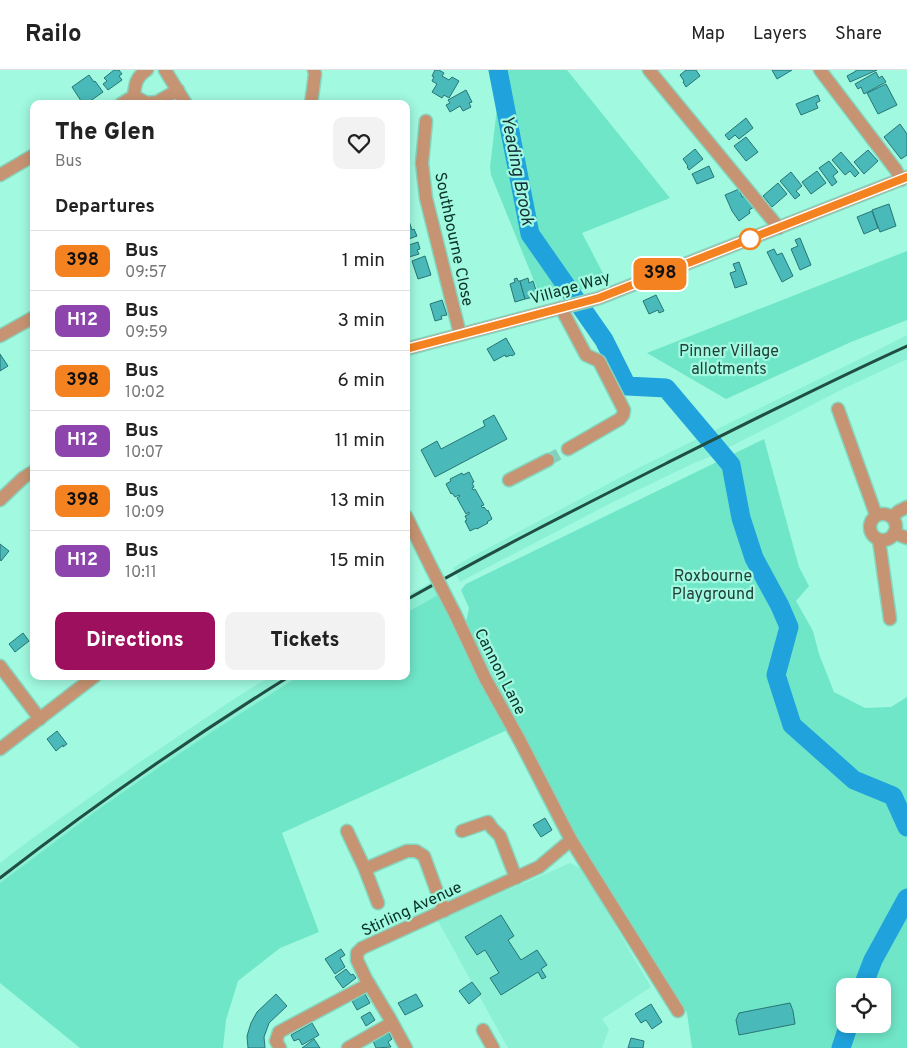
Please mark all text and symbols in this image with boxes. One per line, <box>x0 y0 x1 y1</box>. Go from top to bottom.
text: Railo <box>25 20 82 50</box>
text: Map <box>691 23 725 46</box>
text: Layers <box>753 23 807 46</box>
text: Share <box>835 23 882 46</box>
water label: Yeading Brook <box>495 113 539 228</box>
button: heart <box>333 117 385 169</box>
text: The Glen <box>55 118 155 148</box>
text: Bus <box>55 152 82 172</box>
street label: Southbourne Close <box>429 171 477 308</box>
text: Departures <box>55 195 155 219</box>
unlabelled marker <box>739 228 761 250</box>
text: Bus <box>125 239 159 263</box>
text: 398 <box>66 249 99 272</box>
text: 1 min <box>342 249 385 273</box>
line badge: 398 <box>631 258 689 290</box>
text: 398 <box>643 262 677 285</box>
text: 09:57 <box>125 263 167 283</box>
street label: Village Way <box>528 268 613 310</box>
text: Bus <box>125 299 159 323</box>
text: H12 <box>67 309 98 332</box>
text: 3 min <box>337 309 385 333</box>
text: 09:59 <box>125 323 168 343</box>
park label: Pinner Village allotments <box>679 342 779 380</box>
text: Bus <box>125 359 159 383</box>
text: 398 <box>66 369 99 392</box>
text: 6 min <box>338 369 385 393</box>
text: 10:02 <box>125 383 165 403</box>
text: Bus <box>125 419 159 443</box>
text: H12 <box>67 429 98 452</box>
text: 11 min <box>335 429 385 453</box>
text: 10:07 <box>125 443 163 463</box>
text: Bus <box>125 479 159 503</box>
text: 398 <box>66 489 99 512</box>
text: 13 min <box>330 489 385 513</box>
text: 10:09 <box>125 503 165 523</box>
text: Bus <box>125 539 159 563</box>
text: H12 <box>67 549 98 572</box>
text: 15 min <box>330 549 385 573</box>
text: 10:11 <box>125 563 157 583</box>
park label: Roxbourne Playground <box>672 567 754 605</box>
button: Directions <box>55 612 215 670</box>
button: Tickets <box>225 612 385 670</box>
street label: Cannon Lane <box>469 625 530 719</box>
street label: Stirling Avenue <box>358 878 465 942</box>
map controls <box>836 978 891 1033</box>
button: locate <box>836 978 891 1033</box>

